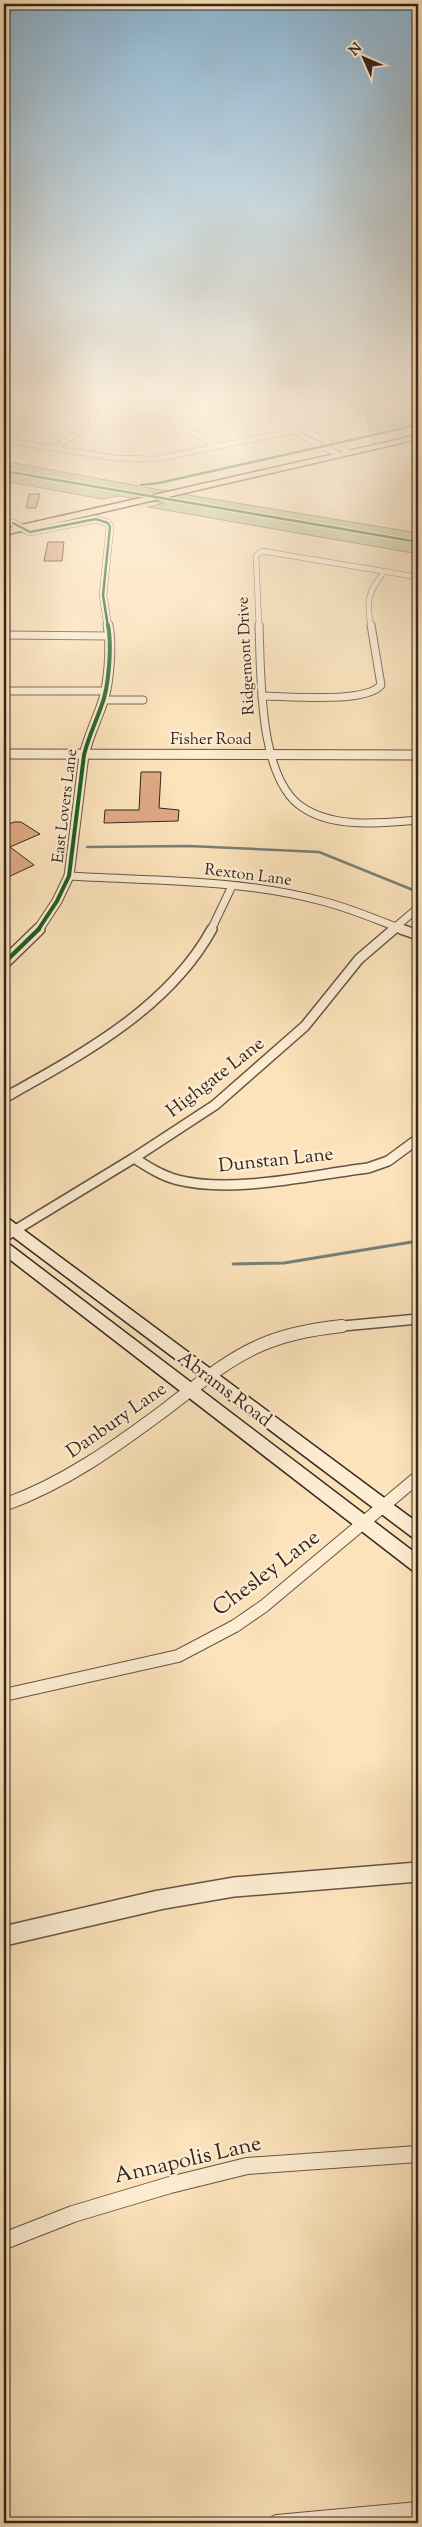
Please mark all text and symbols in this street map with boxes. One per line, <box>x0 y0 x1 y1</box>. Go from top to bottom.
north arrow <box>340 32 390 82</box>
text: N <box>345 39 367 61</box>
street label: Ridgemont Drive <box>232 596 262 716</box>
street label: Fisher Road <box>170 729 252 752</box>
street label: East Lovers Lane <box>48 748 84 864</box>
street label: Rexton Lane <box>203 859 293 893</box>
street label: Highgate Lane <box>161 1031 271 1125</box>
street label: Dunstan Lane <box>217 1142 335 1180</box>
street label: Abrams Road <box>171 1346 277 1434</box>
street label: Danbury Lane <box>61 1376 173 1466</box>
street label: Chesley Lane <box>207 1523 327 1625</box>
street label: Annapolis Lane <box>111 2129 265 2193</box>

